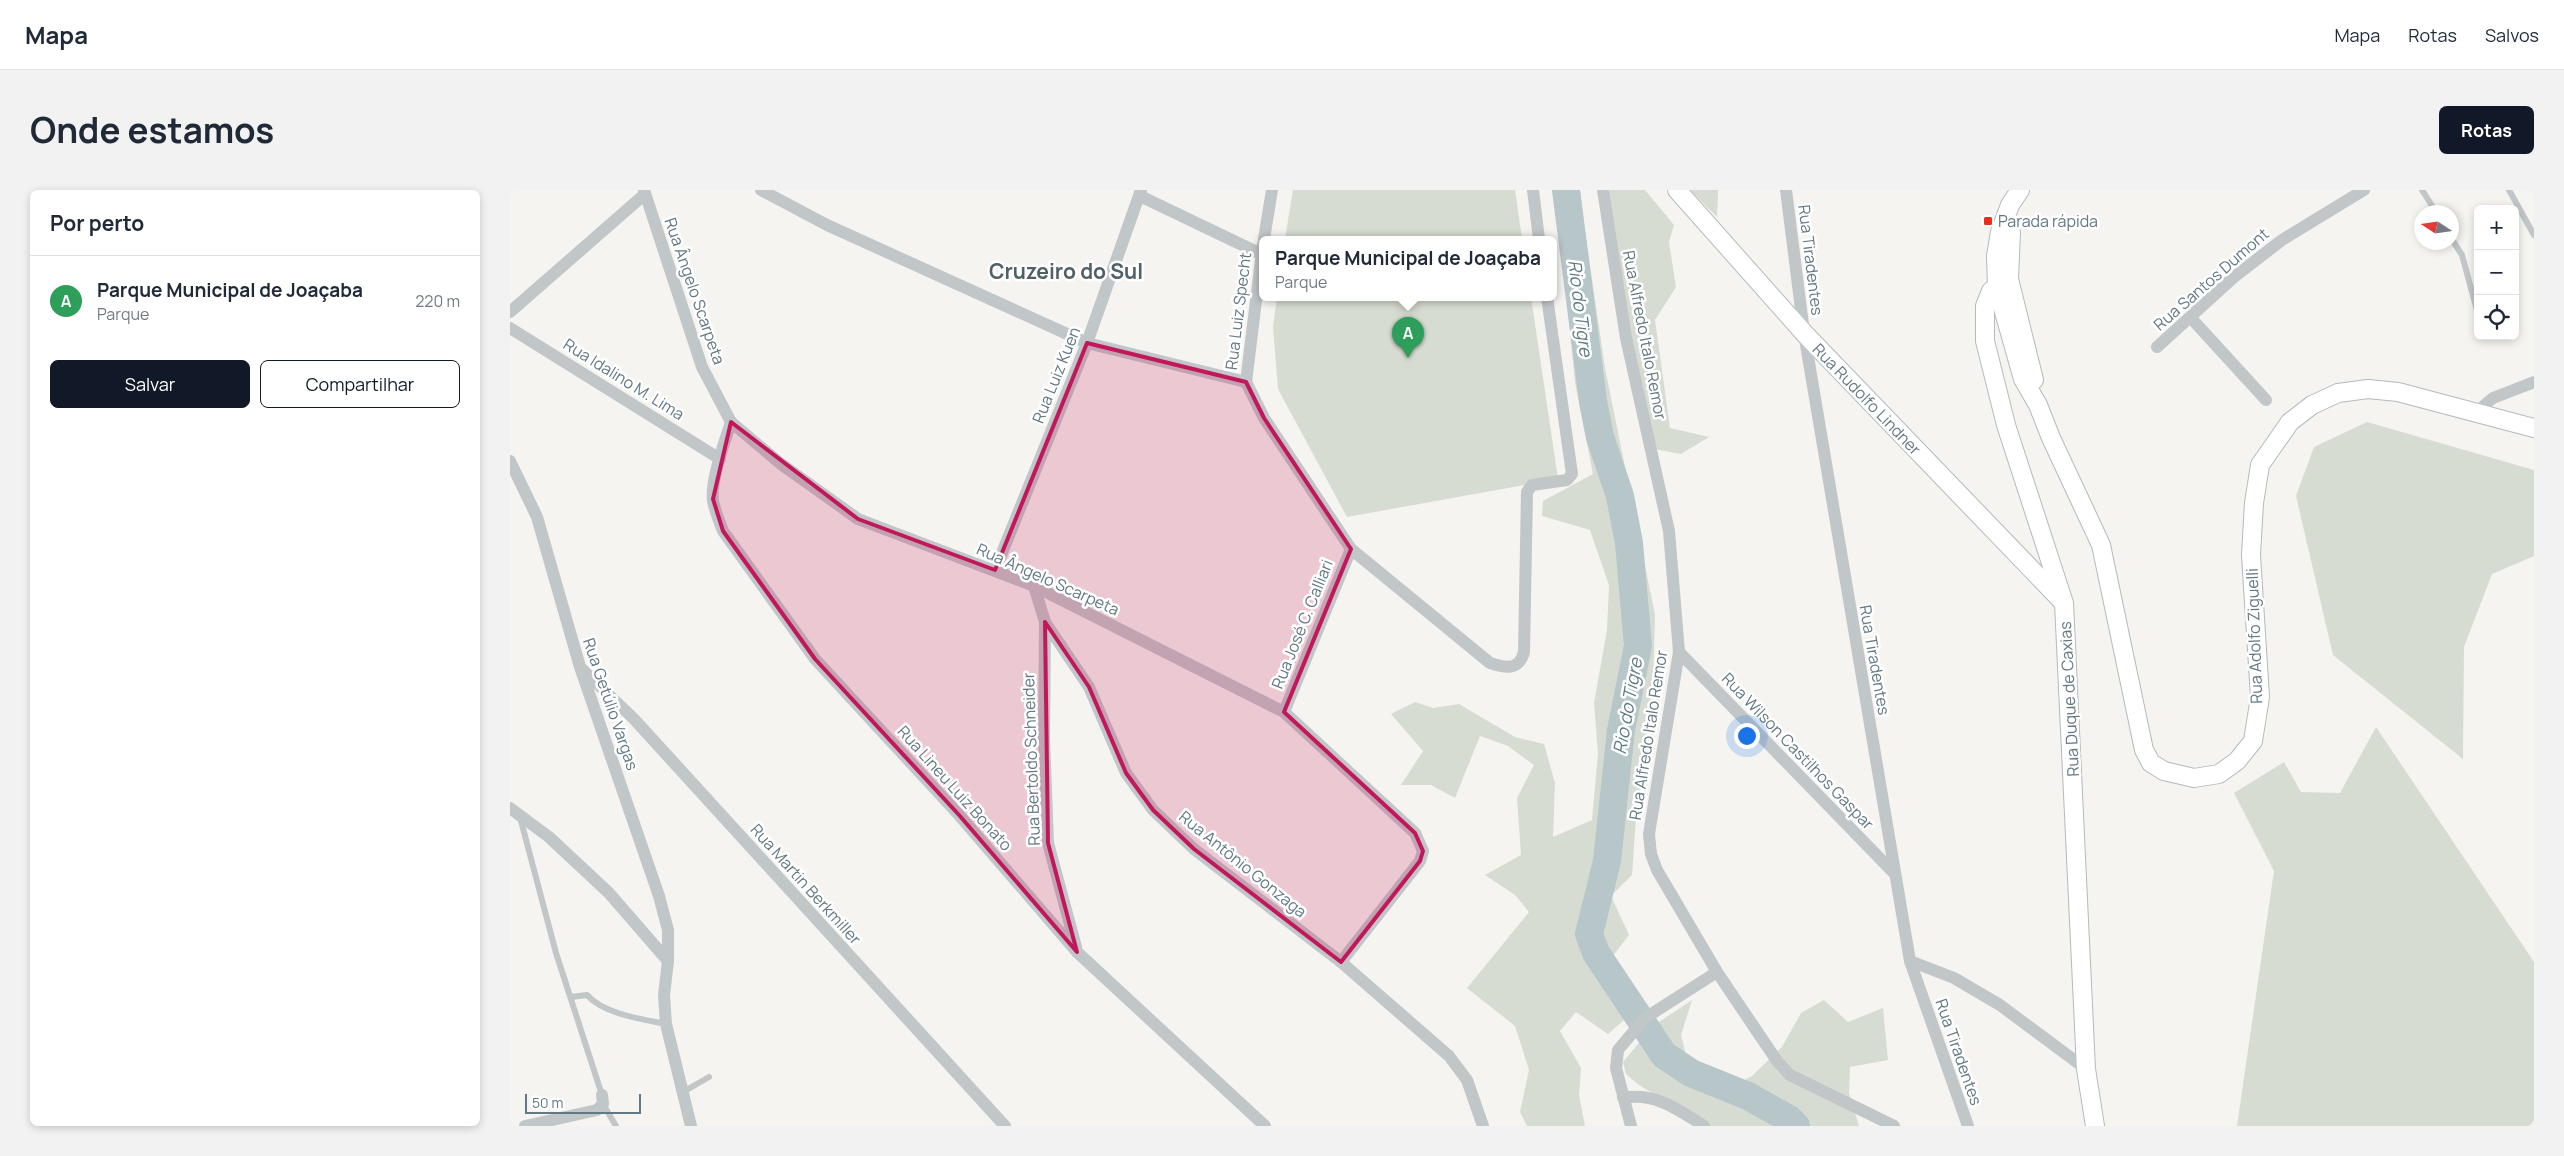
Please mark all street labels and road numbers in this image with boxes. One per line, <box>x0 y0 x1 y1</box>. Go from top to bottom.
street label: Rua Tiradentes <box>1793 203 1829 317</box>
street label: Rua Ângelo Scarpeta <box>660 215 730 367</box>
street label: Rua Santos Dumont <box>2149 223 2273 335</box>
street label: Rua Alfredo Italo Remor <box>1618 249 1672 422</box>
street label: Rua Luiz Specht <box>1220 251 1256 371</box>
street label: Rua Luiz Kuen <box>1027 324 1085 426</box>
street label: Rua Idalino M. Lima <box>559 333 689 425</box>
street label: Rua Rudolfo Lindner <box>1808 338 1926 460</box>
street label: Rua Ângelo Scarpeta <box>973 538 1123 620</box>
street label: Rua José C. Calliari <box>1266 556 1338 692</box>
street label: Rua Adolfo Ziguelli <box>2241 568 2267 704</box>
street label: Rua Tiradentes <box>1855 603 1895 717</box>
street label: Rua Duque de Caxias <box>2054 621 2084 777</box>
street label: Rua Getúlio Vargas <box>578 635 644 773</box>
street label: Rua Alfredo Italo Remor <box>1624 648 1672 822</box>
street label: Rua Wilson Castilhos Gaspar <box>1717 668 1879 834</box>
street label: Rua Bertoldo Schneider <box>1017 672 1045 846</box>
street label: Rua Lineu Luiz Bonato <box>893 721 1017 855</box>
street label: Rua Antônio Gonzaga <box>1175 806 1311 922</box>
street label: Rua Martin Berkmiller <box>746 819 866 949</box>
street label: Rua Tiradentes <box>1930 996 1988 1108</box>

